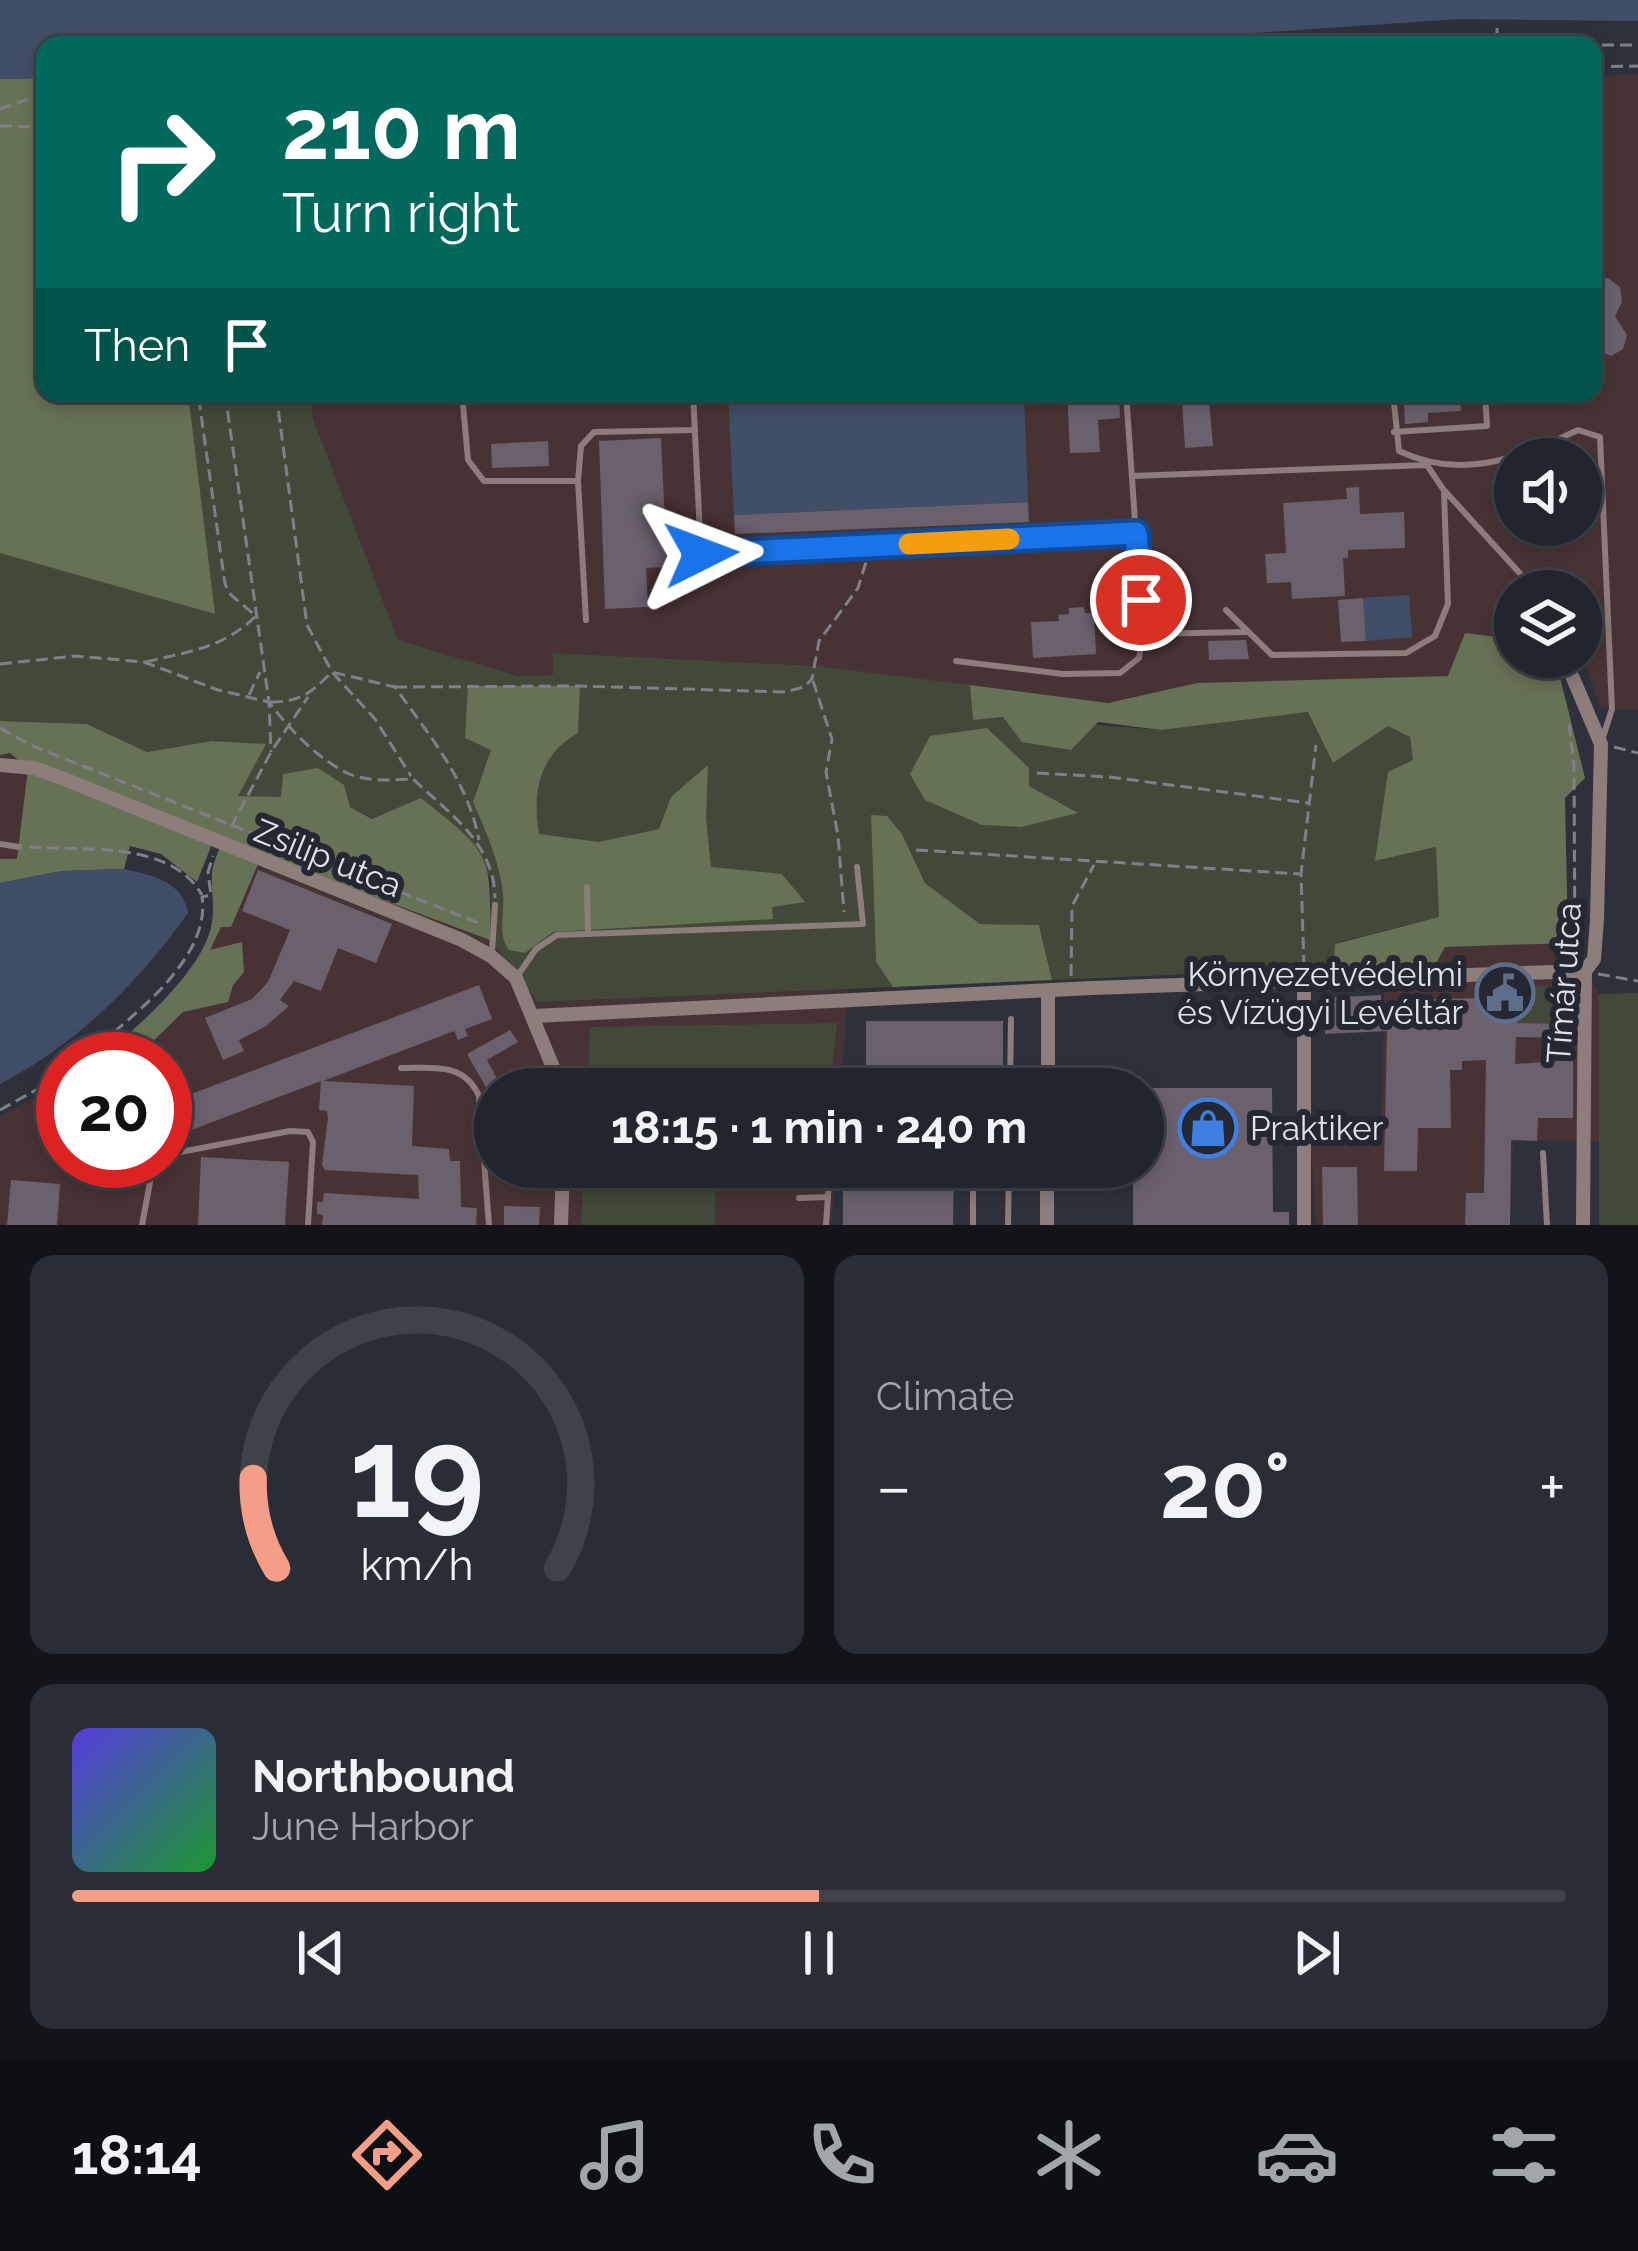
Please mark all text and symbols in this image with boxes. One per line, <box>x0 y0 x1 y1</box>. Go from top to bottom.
text: 210 m <box>282 80 521 179</box>
icon: right <box>84 84 240 240</box>
text: Turn right <box>282 181 520 245</box>
icon: arrive <box>214 312 280 378</box>
text: Then <box>84 319 190 372</box>
map controls <box>1494 438 1602 678</box>
button: sound <box>1494 438 1602 546</box>
position arrow <box>638 491 764 617</box>
pin <box>1090 549 1192 651</box>
icon: arrive <box>1108 567 1174 633</box>
button: layers <box>1494 570 1602 678</box>
street label: Zsilip utca <box>249 811 407 905</box>
street label: Tímár utca <box>1539 901 1589 1065</box>
place label: Környezetvédelmi és Vízügyi Levéltár <box>1177 955 1463 1032</box>
public building icon: Környezetvédelmi és Vízügyi Levéltár <box>1474 962 1536 1024</box>
speed limit sign: 20 <box>36 1032 192 1188</box>
shop icon: Praktiker <box>1177 1097 1239 1159</box>
text: 18:15 · 1 min · 240 m <box>611 1101 1027 1154</box>
place label: Praktiker <box>1250 1109 1384 1148</box>
text: Climate <box>876 1373 1014 1419</box>
text: 19 <box>349 1400 485 1546</box>
text: 20° <box>1160 1433 1290 1539</box>
text: − <box>876 1448 912 1525</box>
text: + <box>1539 1448 1566 1525</box>
text: km/h <box>360 1539 474 1589</box>
text: Northbound <box>252 1750 515 1803</box>
text: June Harbor <box>252 1803 474 1849</box>
icon: previous <box>288 1920 354 1986</box>
icon: pause <box>786 1920 852 1986</box>
icon: next <box>1284 1920 1350 1986</box>
icon: directions <box>345 2113 429 2197</box>
icon: music <box>573 2113 657 2197</box>
icon: phone <box>800 2113 884 2197</box>
icon: climate <box>1027 2113 1111 2197</box>
icon: car <box>1255 2113 1339 2197</box>
icon: filters <box>1482 2113 1566 2197</box>
text: 18:14 <box>72 2123 202 2187</box>

